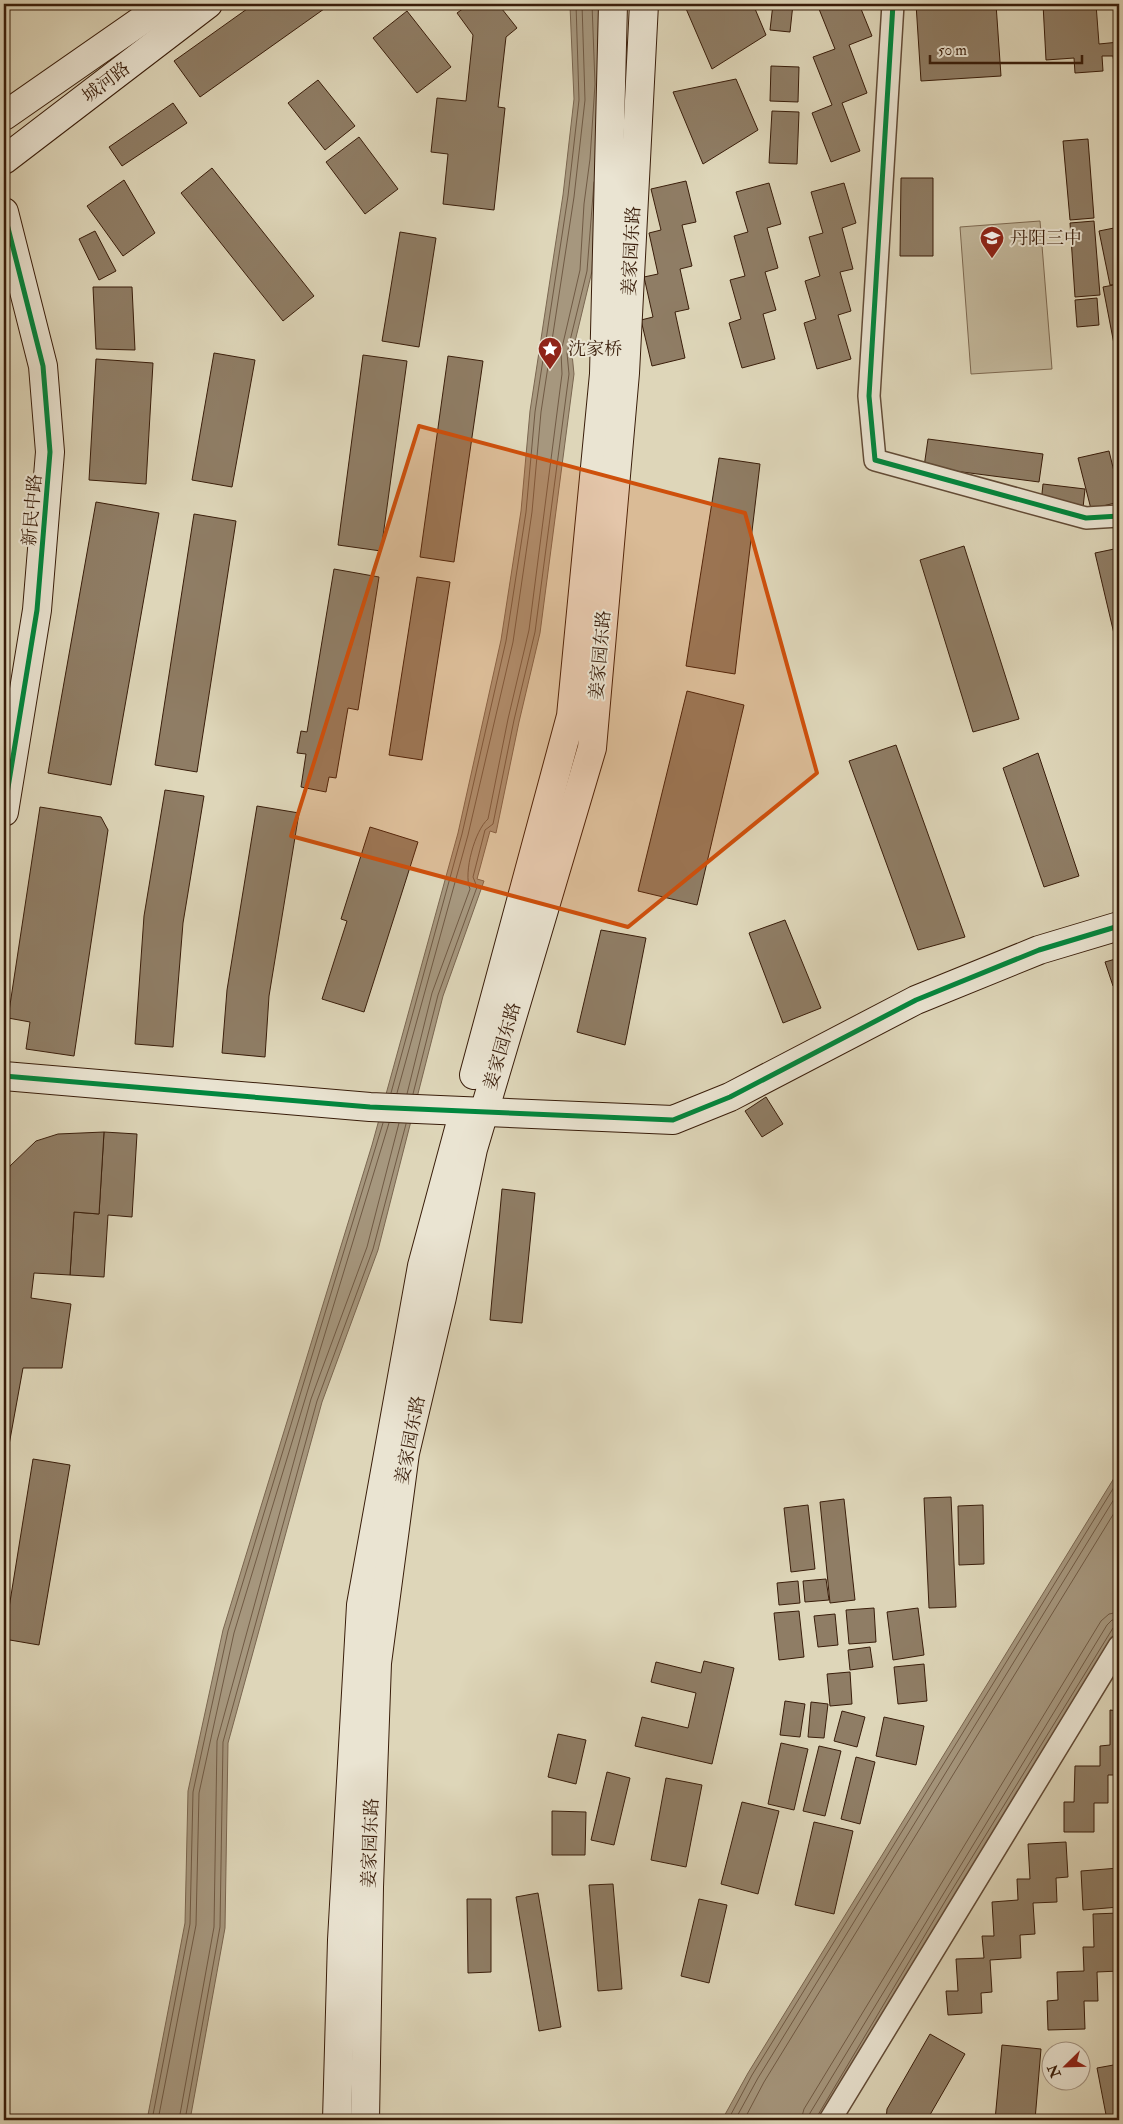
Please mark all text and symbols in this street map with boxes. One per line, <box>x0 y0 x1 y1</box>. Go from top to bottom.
scale bar <box>930 32 1083 64</box>
text: 50 m <box>938 41 967 60</box>
street label: 城河路 <box>78 57 135 108</box>
street label: 姜家园东路 <box>618 205 645 297</box>
school or university icon: 丹阳三中 <box>979 225 1005 259</box>
place label: 丹阳三中 <box>1010 227 1082 250</box>
place icon: 沈家桥 <box>537 336 563 370</box>
place label: 沈家桥 <box>568 338 622 361</box>
street label: 新民中路 <box>18 473 47 547</box>
street label: 姜家园东路 <box>585 609 616 701</box>
street label: 姜家园东路 <box>479 1000 526 1093</box>
street label: 姜家园东路 <box>391 1394 430 1486</box>
street label: 姜家园东路 <box>357 1798 384 1888</box>
north arrow <box>1040 2042 1090 2092</box>
text: N <box>1044 2061 1065 2081</box>

